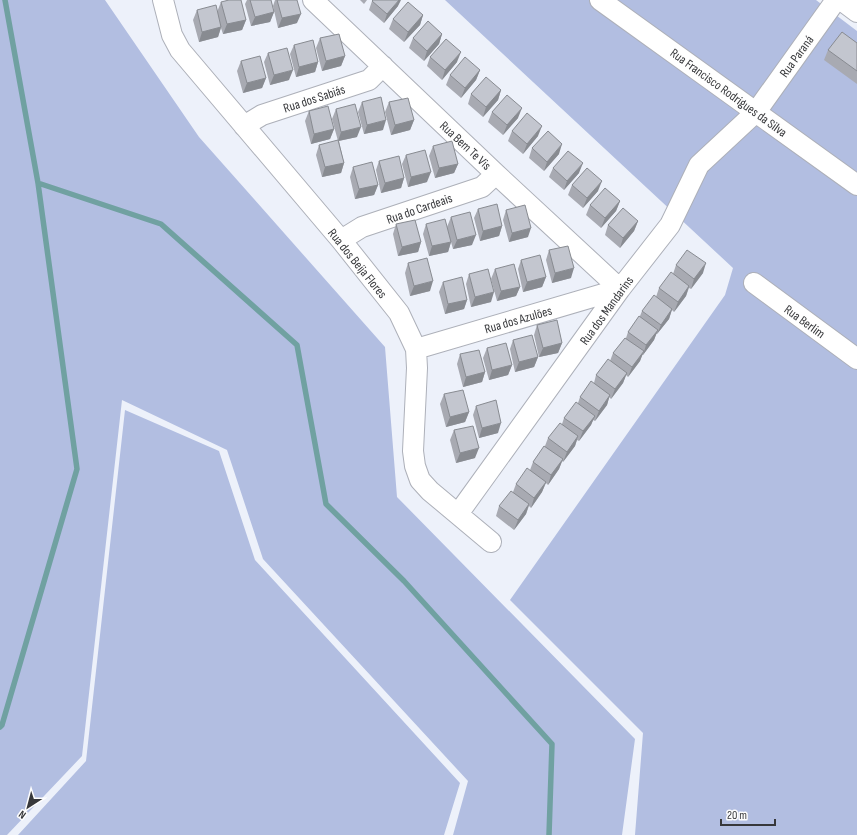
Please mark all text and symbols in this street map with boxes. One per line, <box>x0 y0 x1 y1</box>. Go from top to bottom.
street label: Rua Paraná <box>776 32 817 81</box>
street label: Rua Francisco Rodrigues da Silva <box>667 45 790 141</box>
street label: Rua dos Sabiás <box>281 81 348 116</box>
street label: Rua Bem Te Vis <box>436 118 495 174</box>
street label: Rua do Cardeais <box>384 190 455 228</box>
street label: Rua dos Beija Flores <box>324 226 390 302</box>
street label: Rua dos Mandarins <box>576 273 637 348</box>
street label: Rua Berlim <box>781 302 828 342</box>
street label: Rua dos Azulões <box>483 303 554 337</box>
north arrow <box>8 787 48 827</box>
scale bar <box>721 801 775 827</box>
text: N <box>16 808 29 822</box>
text: 20 m <box>727 808 747 823</box>

